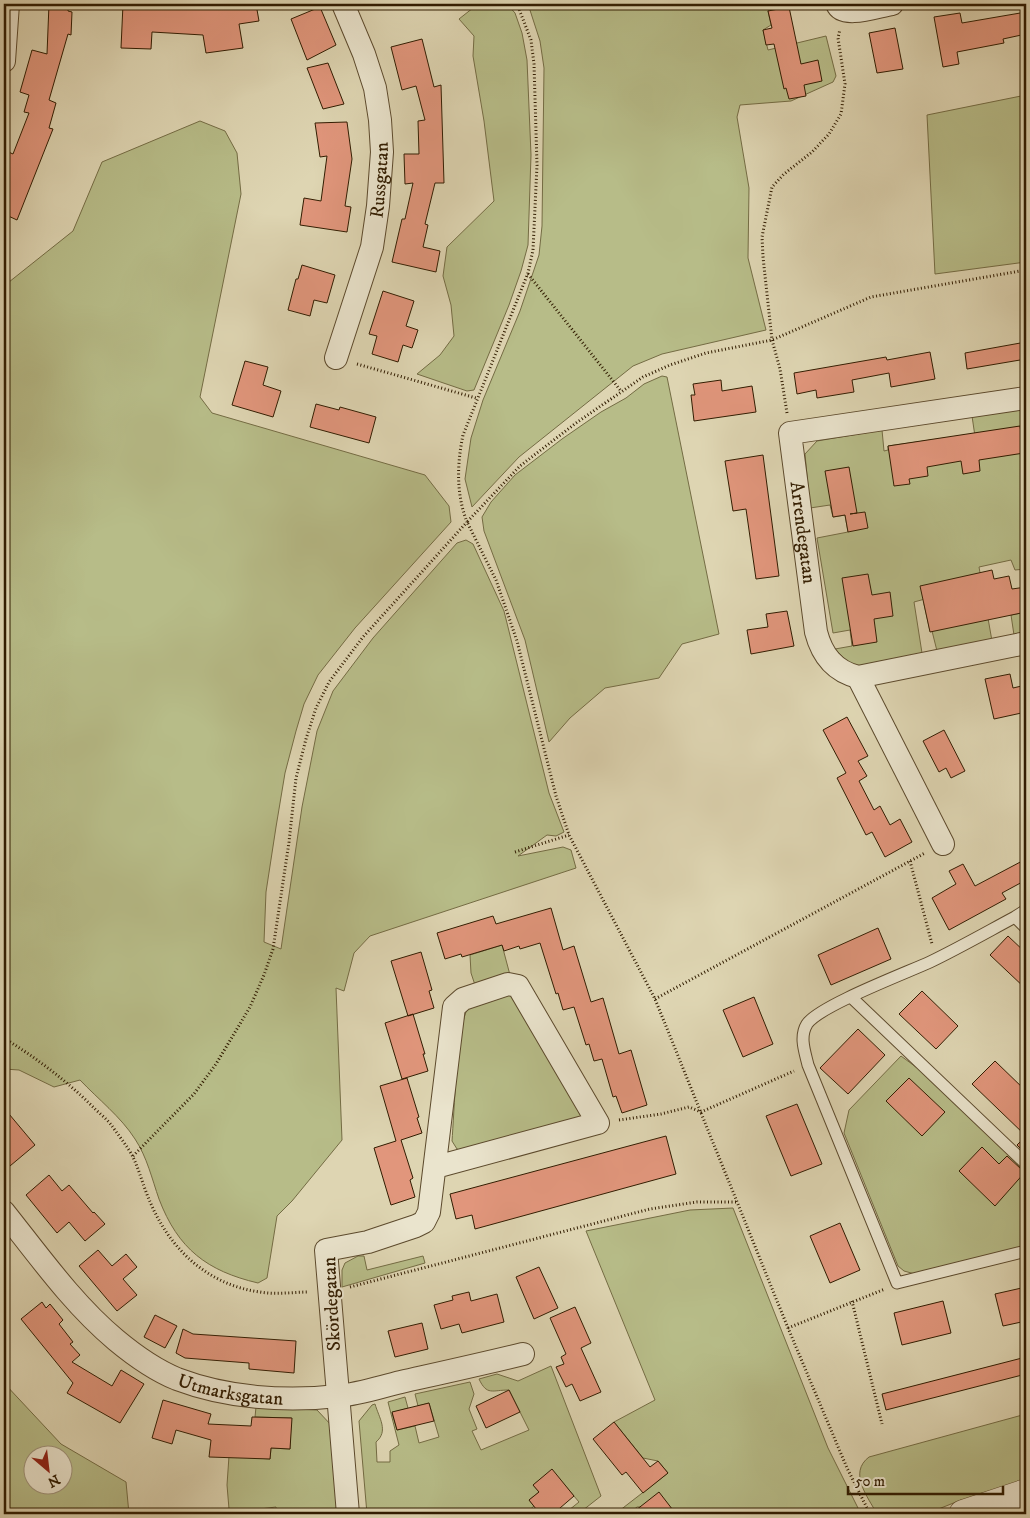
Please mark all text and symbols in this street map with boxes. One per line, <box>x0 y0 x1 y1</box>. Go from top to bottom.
street label: Russgatan <box>365 142 393 220</box>
street label: Arrendegatan <box>785 480 821 585</box>
street label: Skördegatan <box>318 1256 346 1352</box>
street label: Utmarksgatan <box>175 1369 284 1410</box>
north arrow <box>22 1446 72 1496</box>
scale bar <box>848 1463 1002 1495</box>
text: N <box>44 1470 63 1491</box>
text: 50 m <box>855 1472 885 1491</box>

